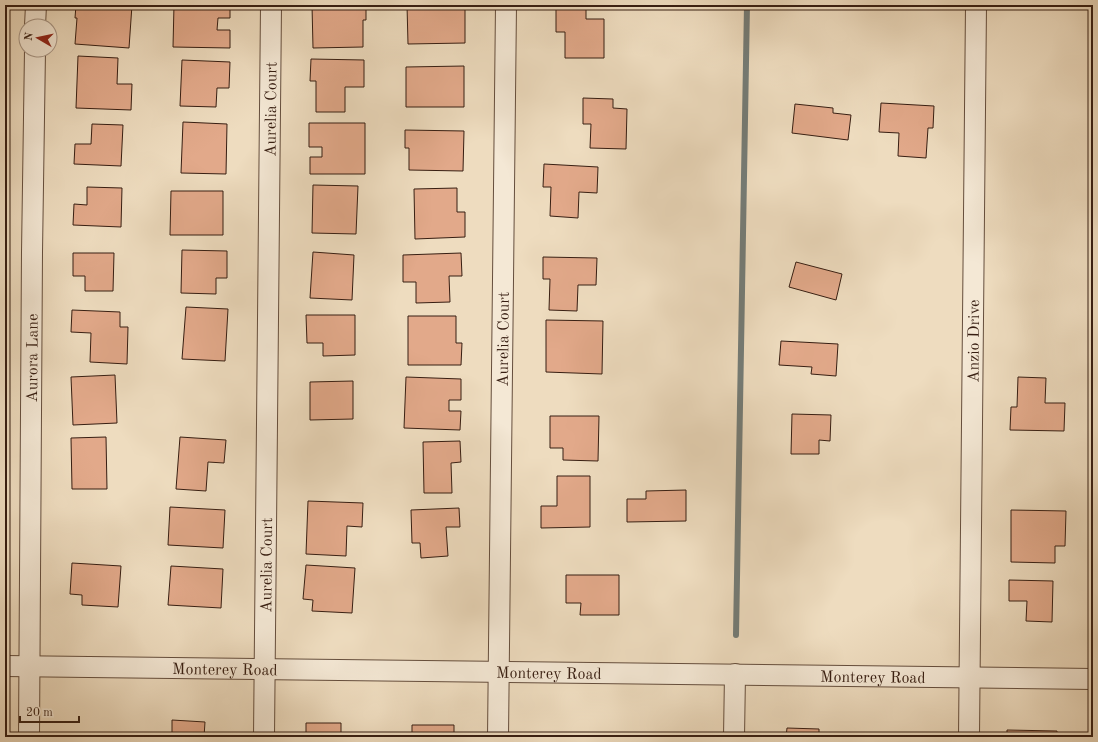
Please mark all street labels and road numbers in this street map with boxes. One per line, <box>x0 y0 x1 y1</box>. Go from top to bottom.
street label: Aurelia Court <box>264 61 280 157</box>
street label: Aurelia Court <box>496 291 513 387</box>
street label: Anzio Drive <box>966 299 983 383</box>
street label: Aurora Lane <box>25 314 42 403</box>
street label: Aurelia Court <box>259 517 276 613</box>
street label: Monterey Road <box>172 662 278 679</box>
street label: Monterey Road <box>496 666 602 683</box>
street label: Monterey Road <box>820 670 926 687</box>

